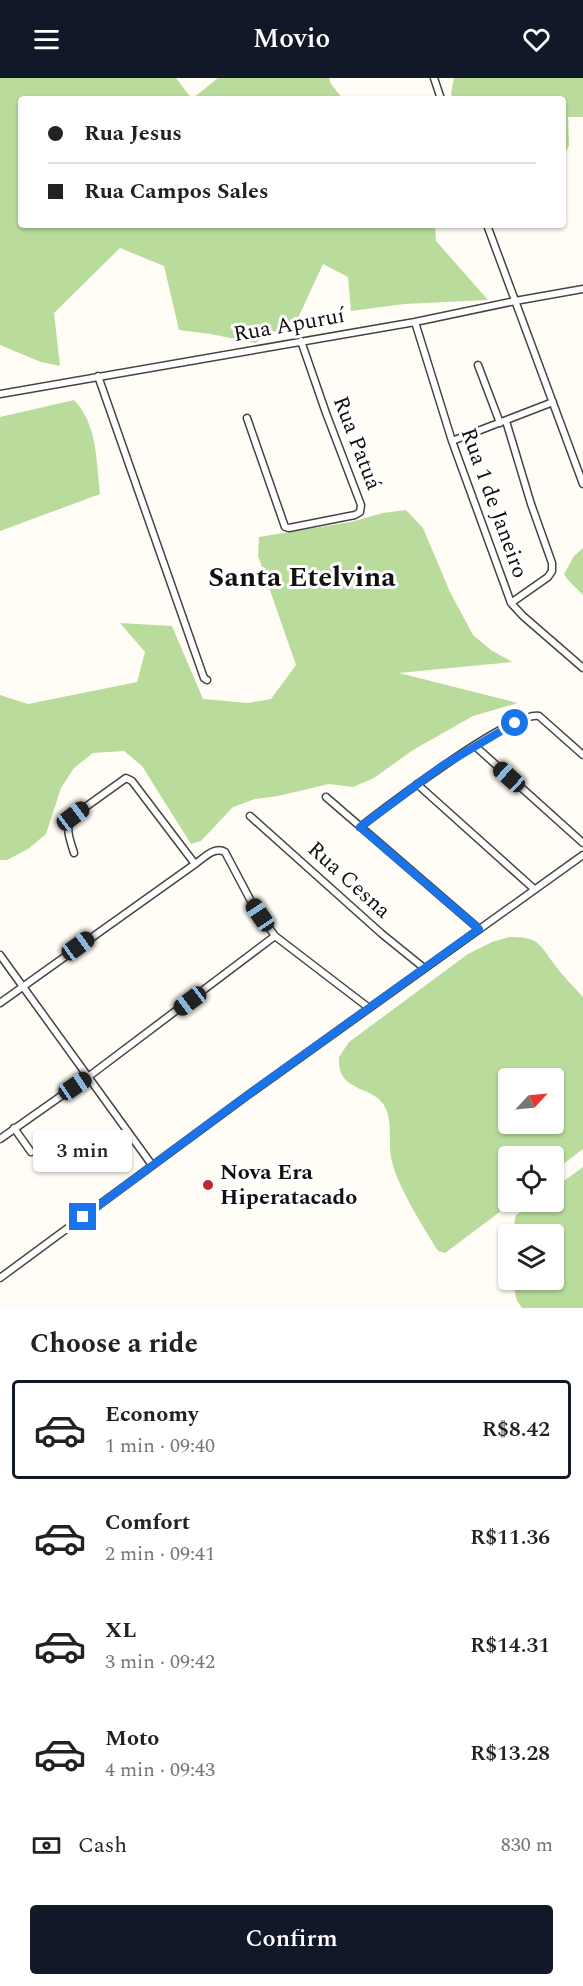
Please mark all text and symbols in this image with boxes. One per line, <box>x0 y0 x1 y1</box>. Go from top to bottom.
text: Movio <box>253 18 330 60</box>
icon: menu <box>30 23 63 56</box>
icon: heart <box>520 23 553 56</box>
text: Rua Jesus <box>84 117 182 150</box>
text: Rua Campos Sales <box>84 175 269 208</box>
street label: Rua Apuruí <box>231 299 348 351</box>
street label: Rua Patuá <box>324 391 390 495</box>
street label: Rua 1 de Janeiro <box>452 423 536 583</box>
district label: Santa Etelvina <box>208 556 396 599</box>
route start <box>501 709 528 736</box>
car <box>490 758 528 796</box>
car <box>53 798 93 834</box>
street label: Rua Cesna <box>300 833 398 927</box>
car <box>242 895 278 935</box>
car <box>58 928 98 964</box>
car <box>170 983 210 1019</box>
car <box>55 1068 95 1104</box>
north arrow <box>498 1068 564 1134</box>
map controls <box>498 1068 564 1290</box>
callout: 3 min <box>34 1130 132 1172</box>
text: 3 min <box>57 1136 108 1166</box>
button: locate <box>498 1146 564 1212</box>
place label: Nova Era Hiperatacado <box>220 1156 357 1214</box>
marker: Nova Era Hiperatacado <box>201 1178 215 1192</box>
route end <box>69 1203 96 1230</box>
button: layers <box>498 1224 564 1290</box>
text: Choose a ride <box>30 1323 198 1365</box>
text: Economy <box>105 1398 198 1431</box>
icon: car <box>33 1403 87 1457</box>
text: R$8.42 <box>482 1413 550 1446</box>
text: 1 min · 09:40 <box>105 1431 215 1461</box>
text: Comfort <box>105 1506 190 1539</box>
icon: car <box>33 1511 87 1565</box>
text: R$11.36 <box>470 1521 550 1554</box>
text: 2 min · 09:41 <box>105 1539 215 1569</box>
text: XL <box>105 1614 136 1647</box>
icon: car <box>33 1619 87 1673</box>
text: R$14.31 <box>470 1629 550 1662</box>
text: 3 min · 09:42 <box>105 1647 215 1677</box>
text: Moto <box>105 1722 159 1755</box>
icon: car <box>33 1727 87 1781</box>
text: R$13.28 <box>470 1737 550 1770</box>
text: 4 min · 09:43 <box>105 1755 215 1785</box>
icon: cash <box>30 1829 63 1862</box>
text: Cash <box>78 1829 127 1862</box>
text: 830 m <box>501 1830 553 1860</box>
button: Confirm <box>30 1905 553 1974</box>

